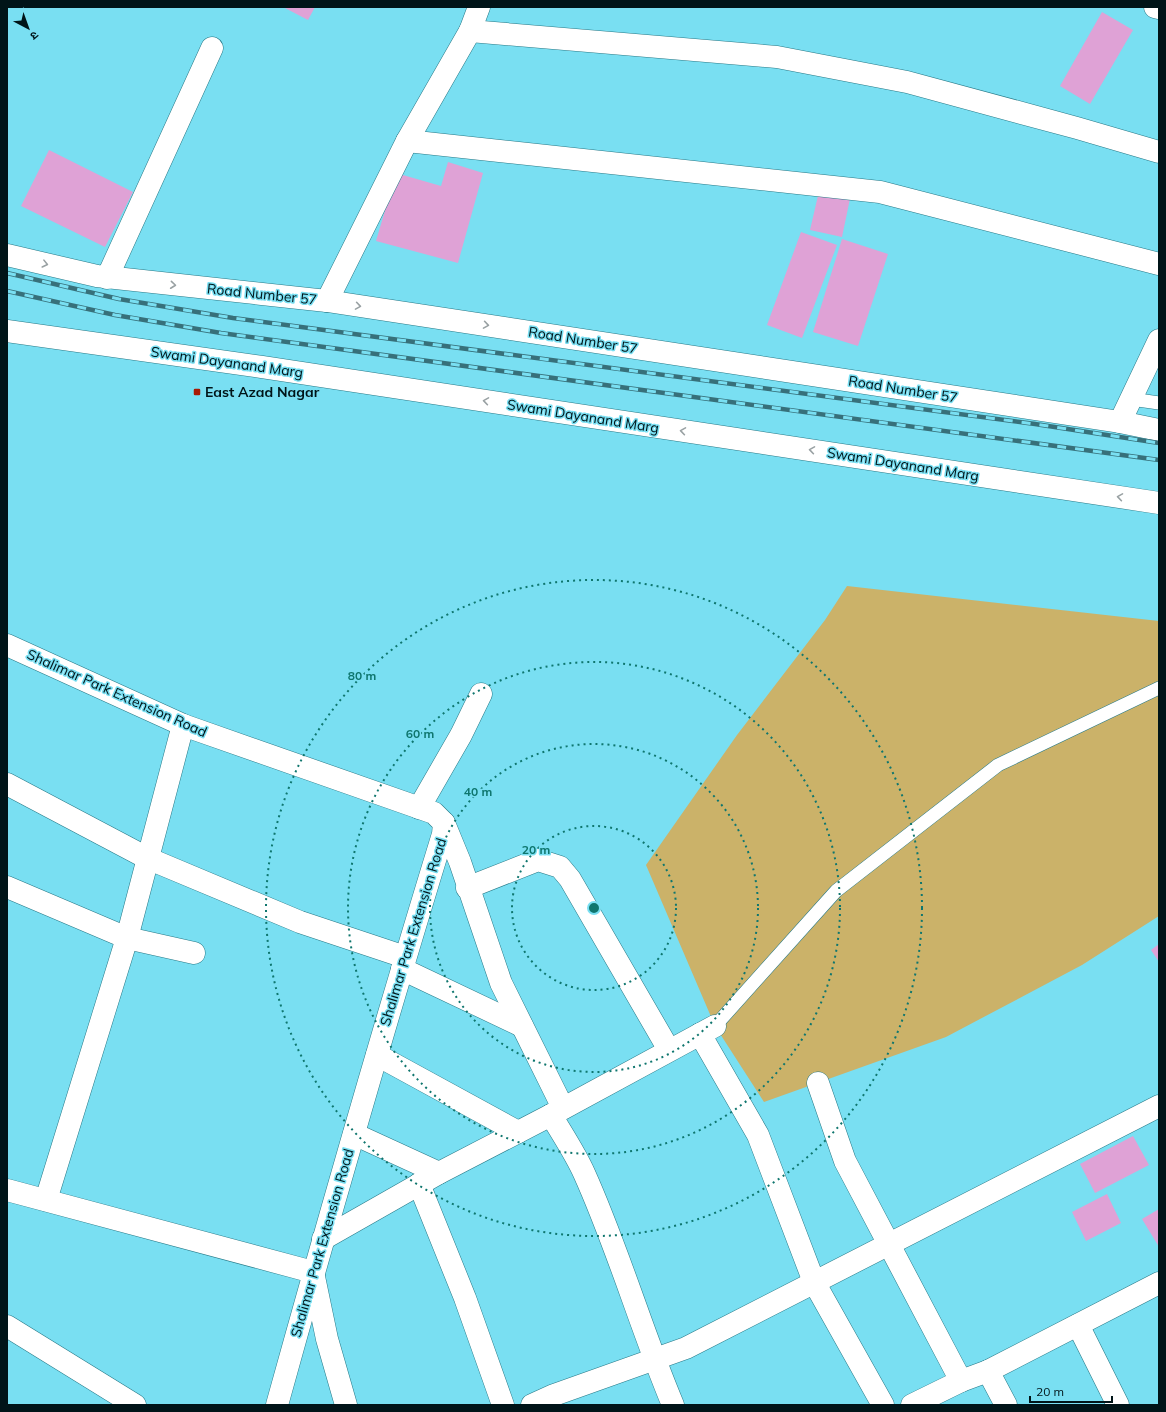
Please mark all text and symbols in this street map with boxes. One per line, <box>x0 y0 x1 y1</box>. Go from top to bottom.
north arrow <box>8 8 48 48</box>
text: उ <box>27 28 42 43</box>
one-way arrow <box>41 259 48 268</box>
street label: Road Number 57 <box>206 279 318 309</box>
one-way arrow <box>170 280 176 289</box>
one-way arrow <box>355 301 361 310</box>
one-way arrow <box>483 321 489 329</box>
street label: Road Number 57 <box>527 322 639 358</box>
street label: Swami Dayanand Marg <box>150 342 304 382</box>
street label: Road Number 57 <box>847 371 959 407</box>
place label: East Azad Nagar <box>205 383 320 401</box>
marker: East Azad Nagar <box>192 387 202 397</box>
street label: Swami Dayanand Marg <box>506 395 660 437</box>
one-way arrow <box>483 397 489 406</box>
one-way arrow <box>680 427 687 436</box>
street label: Swami Dayanand Marg <box>826 443 980 485</box>
one-way arrow <box>809 447 815 455</box>
one-way arrow <box>1117 493 1124 502</box>
street label: Shalimar Park Extension Road <box>24 645 210 741</box>
text: 80 m <box>348 668 376 683</box>
text: 60 m <box>406 726 434 741</box>
text: 40 m <box>464 784 492 799</box>
street label: Shalimar Park Extension Road <box>376 836 450 1028</box>
text: 20 m <box>522 842 550 857</box>
centre of rings <box>587 901 601 915</box>
street label: Shalimar Park Extension Road <box>286 1147 358 1339</box>
scale bar <box>1030 1378 1112 1404</box>
text: 20 m <box>1036 1384 1064 1399</box>

